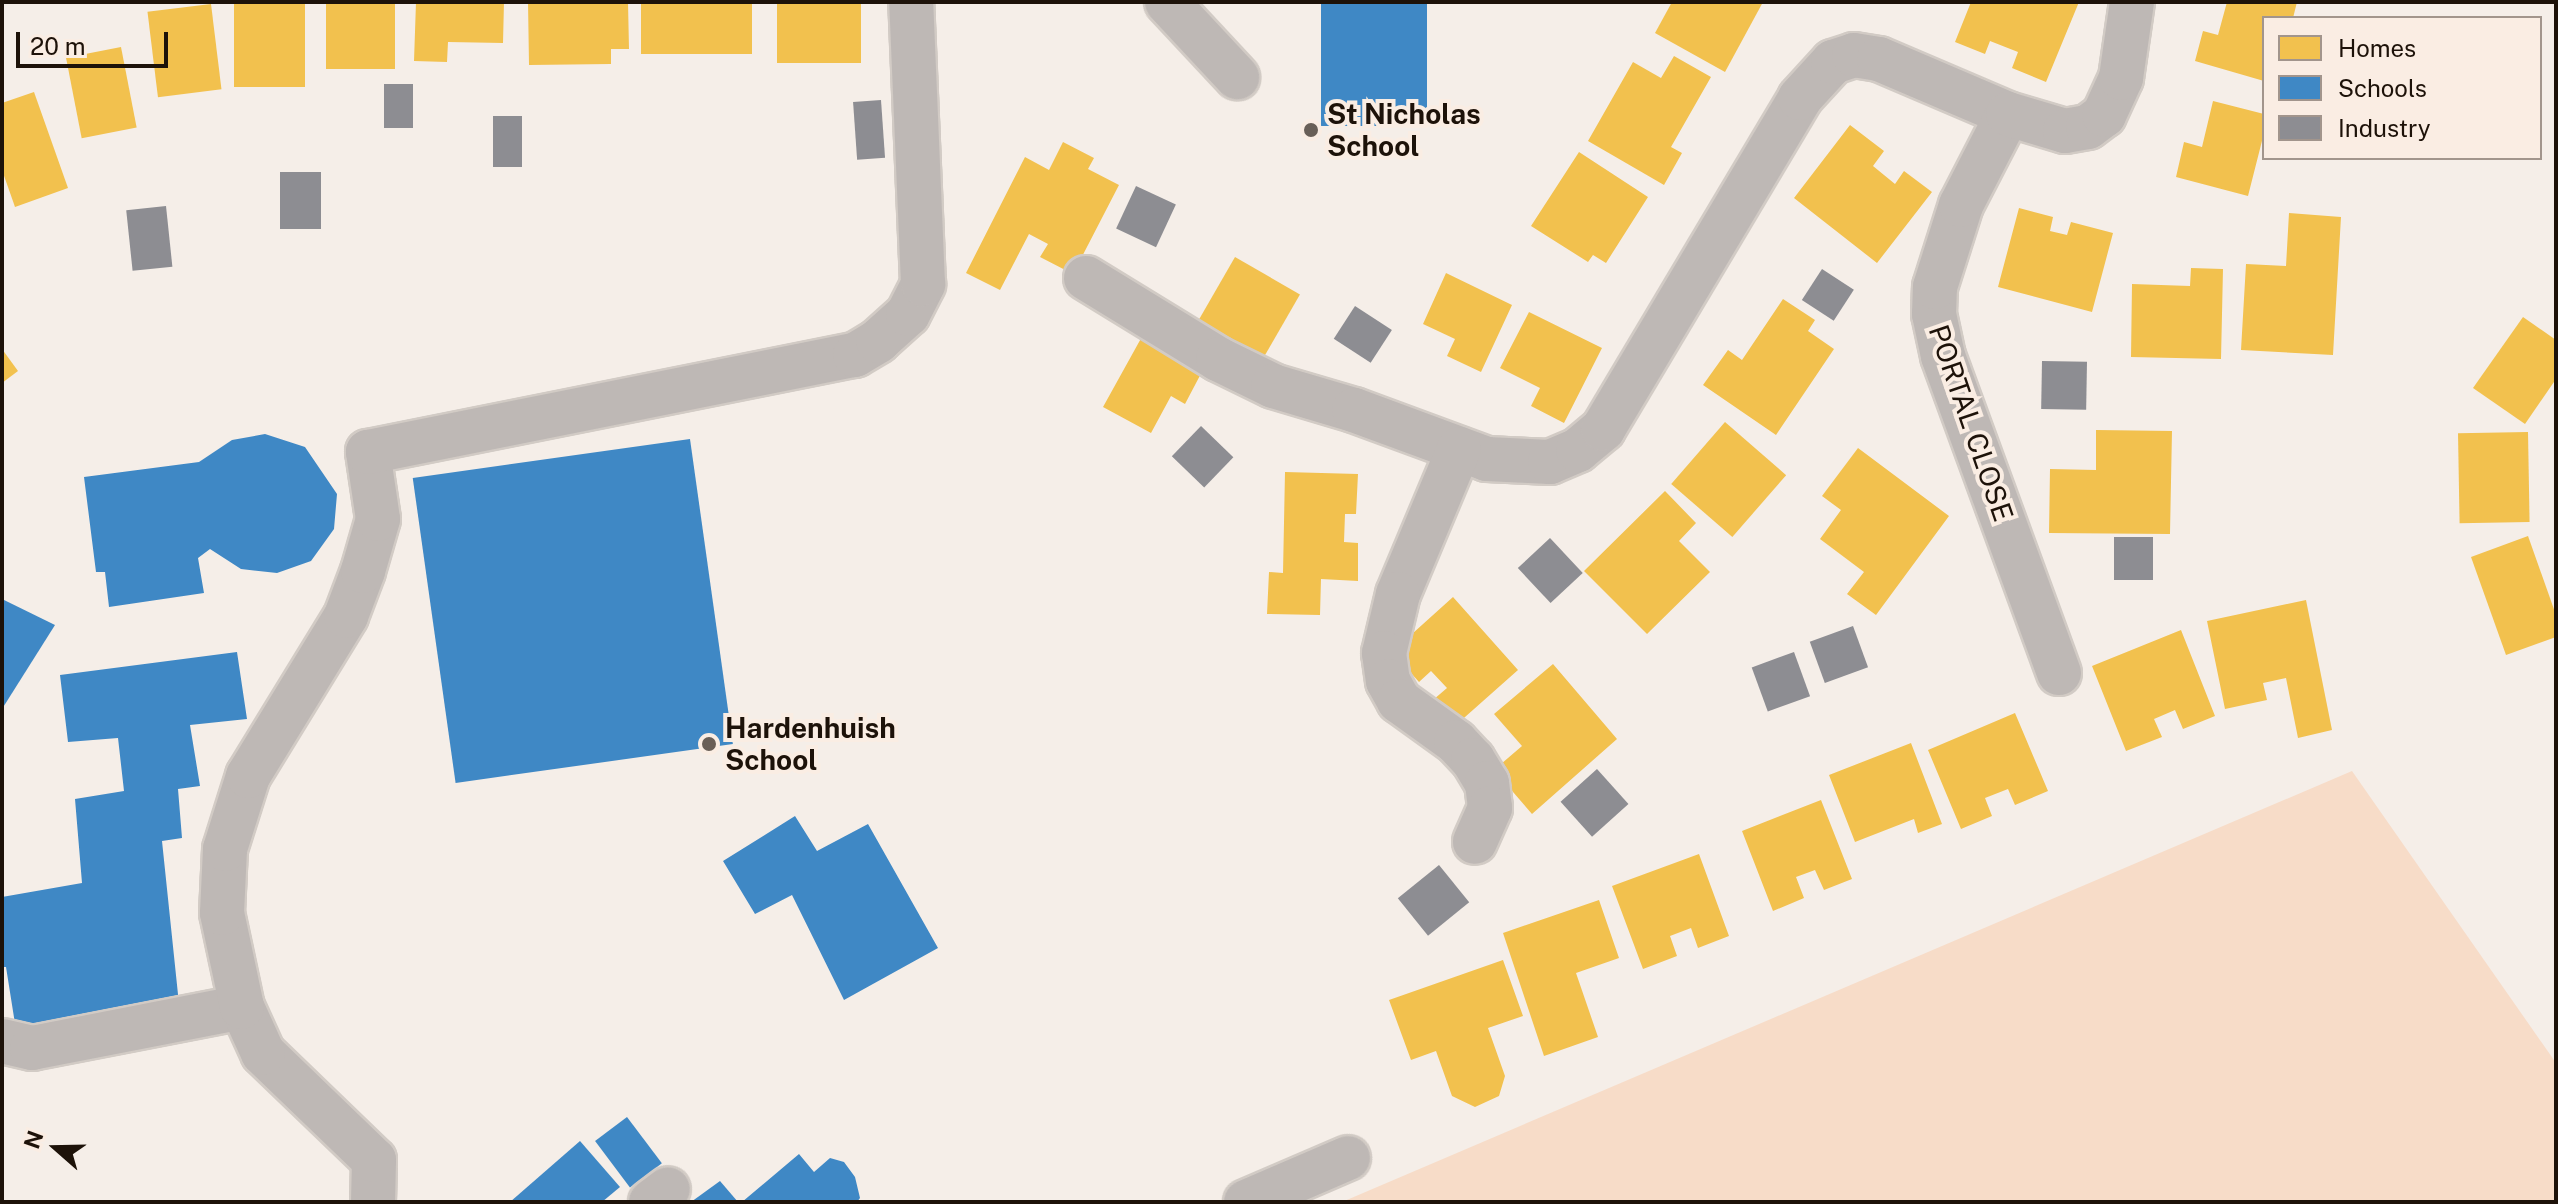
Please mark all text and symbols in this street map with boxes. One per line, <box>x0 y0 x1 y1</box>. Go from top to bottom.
scale bar <box>20 16 172 66</box>
legend <box>2262 16 2542 160</box>
text: 20 m <box>30 32 86 60</box>
text: Homes <box>2338 34 2416 62</box>
text: Schools <box>2338 74 2427 102</box>
place label: St Nicholas School <box>1327 97 1481 163</box>
text: Industry <box>2338 114 2431 142</box>
marker: St Nicholas School <box>1302 121 1320 139</box>
street label: PORTAL CLOSE <box>1922 320 2020 526</box>
place label: Hardenhuish School <box>725 711 896 777</box>
marker: Hardenhuish School <box>700 735 718 753</box>
north arrow <box>16 1108 96 1188</box>
text: N <box>18 1127 49 1152</box>

